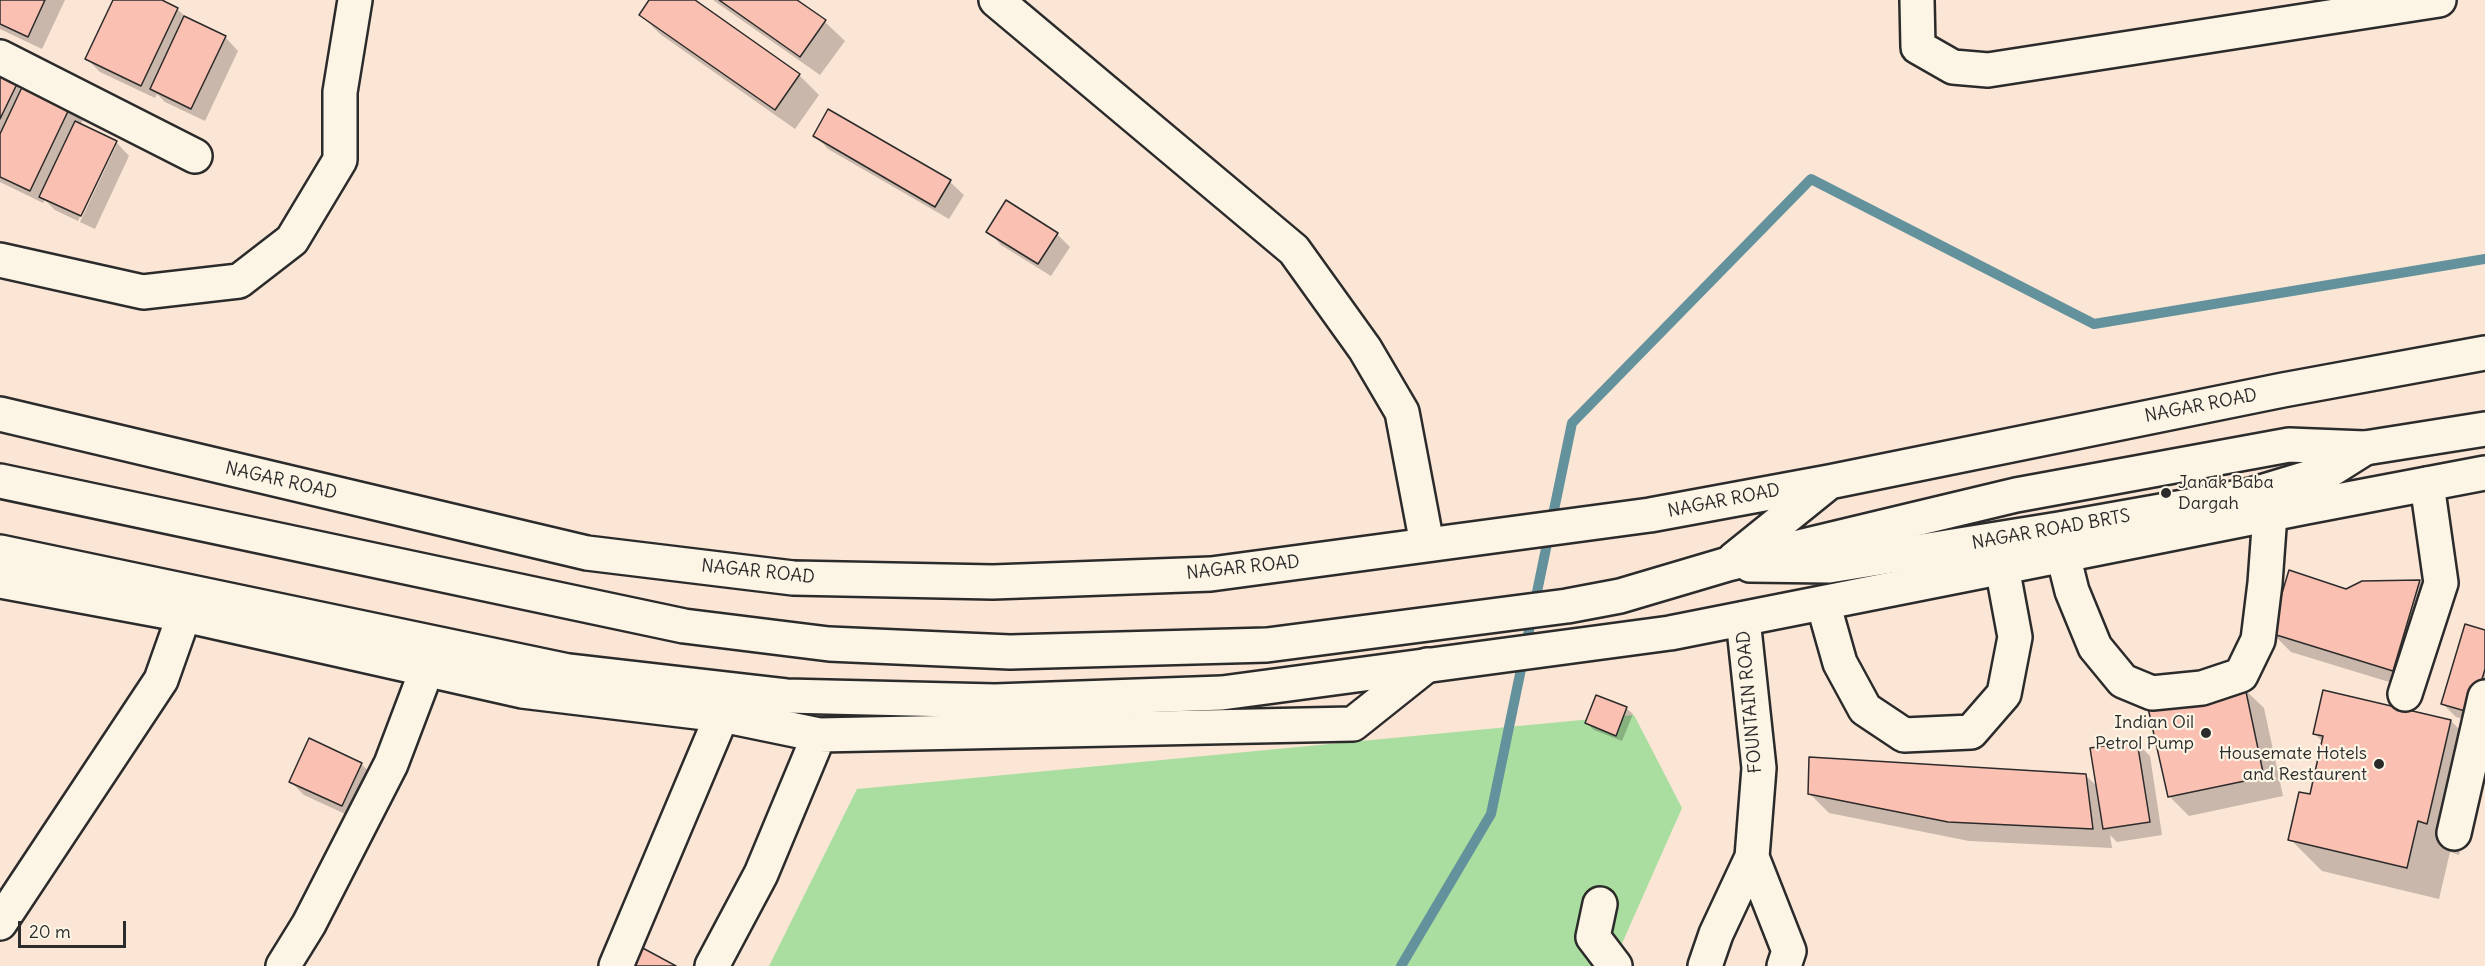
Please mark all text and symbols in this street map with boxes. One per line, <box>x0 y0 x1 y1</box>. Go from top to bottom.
street label: NAGAR ROAD <box>2143 385 2259 427</box>
street label: NAGAR ROAD <box>223 458 339 504</box>
place label: Janak Baba Dargah <box>2178 472 2274 514</box>
street label: NAGAR ROAD <box>1666 480 1782 522</box>
marker: Janak Baba Dargah <box>2159 486 2173 500</box>
street label: NAGAR ROAD BRTS <box>1970 505 2132 555</box>
street label: NAGAR ROAD <box>1185 551 1301 585</box>
street label: NAGAR ROAD <box>700 555 816 589</box>
street label: FOUNTAIN ROAD <box>1733 630 1767 774</box>
place label: Indian Oil Petrol Pump <box>2095 712 2194 754</box>
marker: Indian Oil Petrol Pump <box>2199 726 2213 740</box>
place label: Housemate Hotels and Restaurent <box>2219 743 2367 786</box>
marker: Housemate Hotels and Restaurent <box>2372 757 2386 771</box>
scale bar <box>21 909 129 947</box>
text: 20 m <box>29 920 71 943</box>

